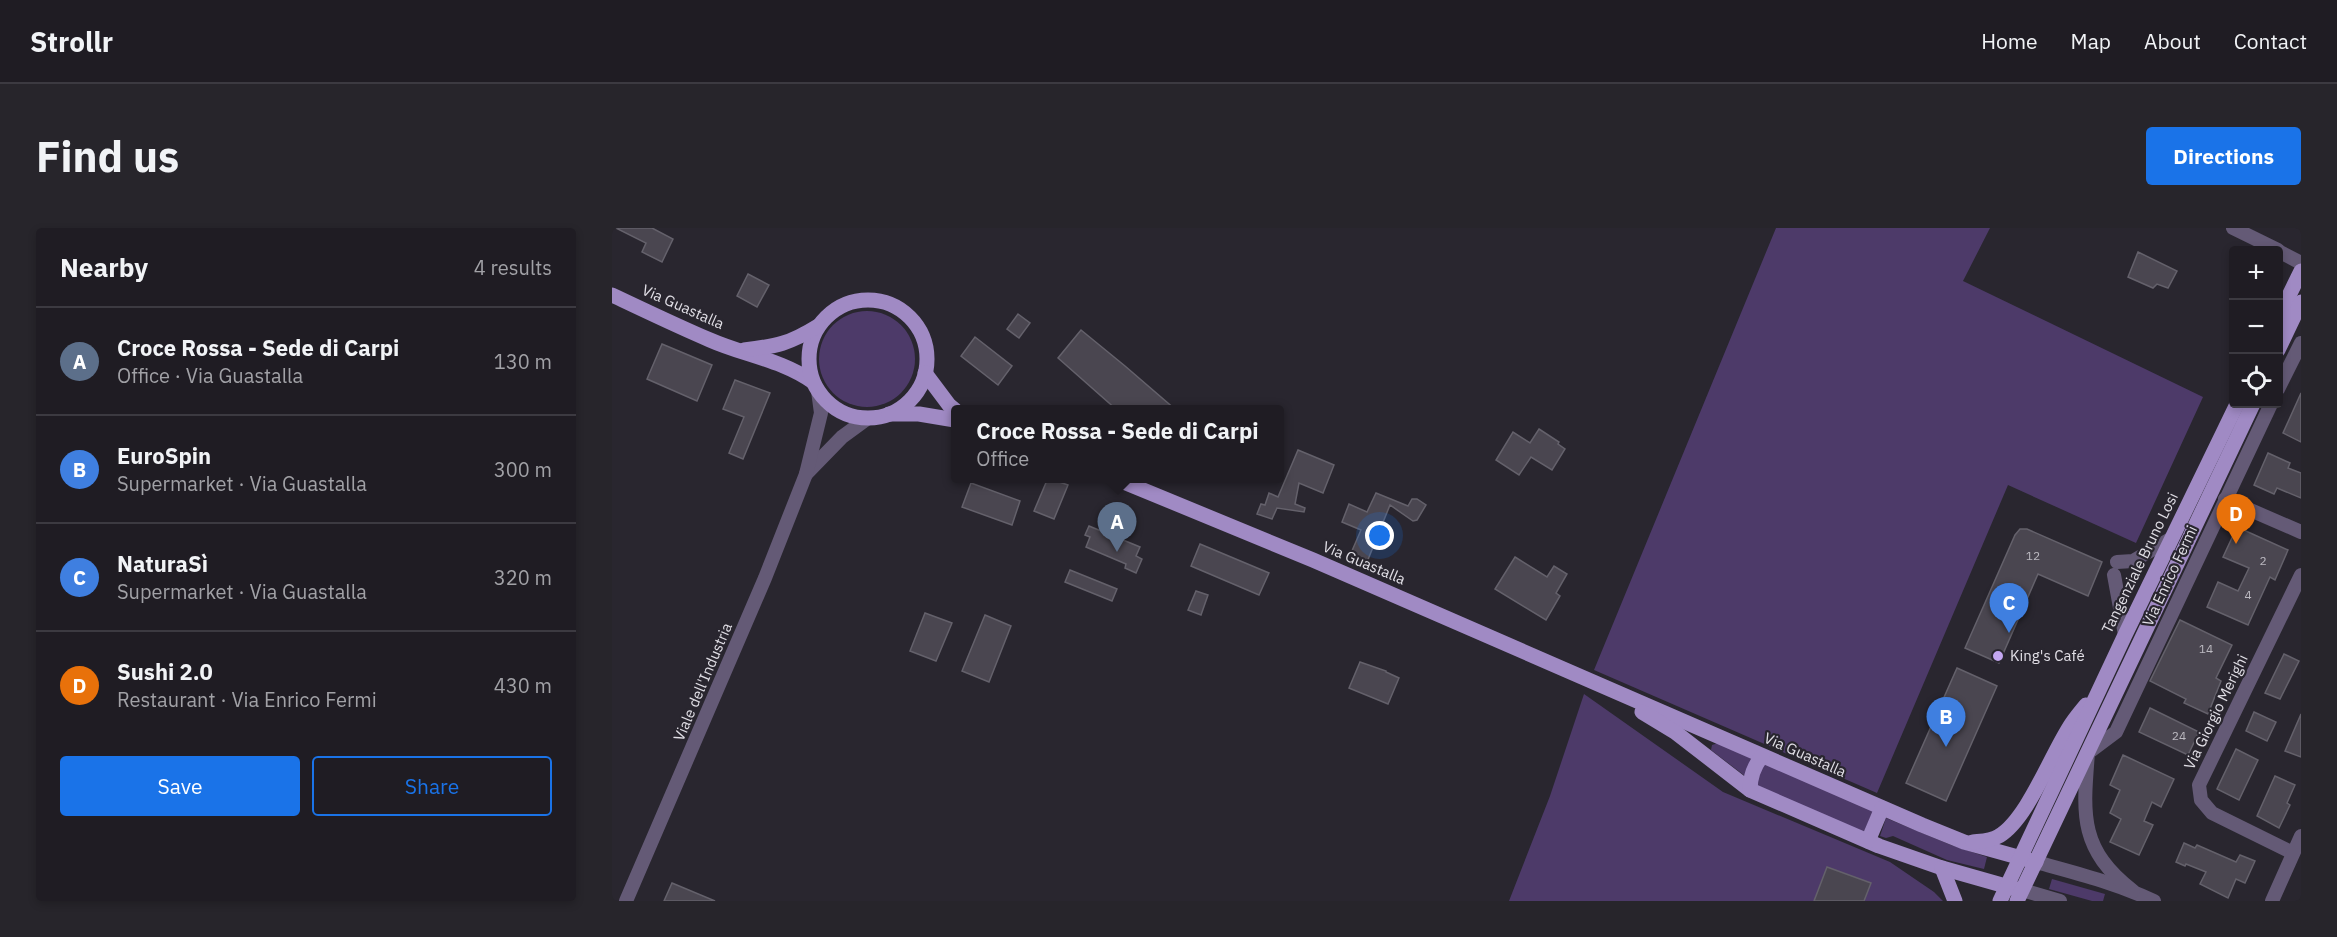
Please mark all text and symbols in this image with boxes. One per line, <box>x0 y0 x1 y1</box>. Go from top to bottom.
text: Strollr <box>30 23 113 60</box>
text: Home <box>1981 27 2038 55</box>
text: Map <box>2071 27 2111 55</box>
text: About <box>2144 27 2201 55</box>
text: Contact <box>2234 27 2307 55</box>
button: Directions <box>2146 127 2301 185</box>
text: Find us <box>36 129 179 184</box>
map controls <box>2229 246 2283 408</box>
button: + <box>2229 246 2283 300</box>
text: Nearby <box>60 250 148 284</box>
text: 4 results <box>474 254 552 281</box>
street label: Via Guastalla <box>639 280 727 333</box>
button: − <box>2229 300 2283 354</box>
text: Croce Rossa - Sede di Carpi <box>117 333 399 362</box>
text: A <box>73 348 86 375</box>
text: 130 m <box>494 348 552 375</box>
button: locate <box>2229 354 2283 408</box>
text: Office · Via Guastalla <box>117 362 303 389</box>
popup <box>951 405 1284 483</box>
text: Croce Rossa - Sede di Carpi <box>976 416 1259 445</box>
text: EuroSpin <box>117 441 211 470</box>
text: Office <box>976 445 1029 472</box>
text: B <box>73 456 86 483</box>
text: 300 m <box>494 456 552 483</box>
text: Supermarket · Via Guastalla <box>117 470 367 497</box>
street label: Tangenziale Bruno Losi <box>2097 489 2182 636</box>
pin: D <box>2216 494 2256 544</box>
pin: A <box>1098 502 1136 552</box>
your location <box>1365 521 1394 550</box>
street label: Via Enrico Fermi <box>2138 522 2201 629</box>
street label: Via Guastalla <box>1320 537 1408 588</box>
house number: 12 <box>2026 548 2040 563</box>
text: NaturaSì <box>117 549 208 578</box>
house number: 2 <box>2259 553 2267 568</box>
text: C <box>73 564 86 591</box>
text: 320 m <box>494 564 552 591</box>
text: Supermarket · Via Guastalla <box>117 578 367 605</box>
pin: C <box>1990 584 2028 633</box>
house number: 4 <box>2244 587 2252 602</box>
street label: Viale dell'Industria <box>669 620 736 744</box>
house number: 14 <box>2199 641 2213 656</box>
place label: King's Café <box>2010 646 2085 665</box>
marker: King's Café <box>1991 649 2005 663</box>
street label: Via Giorgio Merighi <box>2179 651 2252 772</box>
text: Sushi 2.0 <box>117 657 213 686</box>
text: D <box>73 672 86 699</box>
text: 430 m <box>494 672 552 699</box>
text: Restaurant · Via Enrico Fermi <box>117 686 377 713</box>
pin: B <box>1926 698 1966 747</box>
street label: Via Guastalla <box>1761 728 1849 781</box>
house number: 24 <box>2172 728 2186 743</box>
button: Save <box>60 756 300 816</box>
button: Share <box>312 756 552 816</box>

